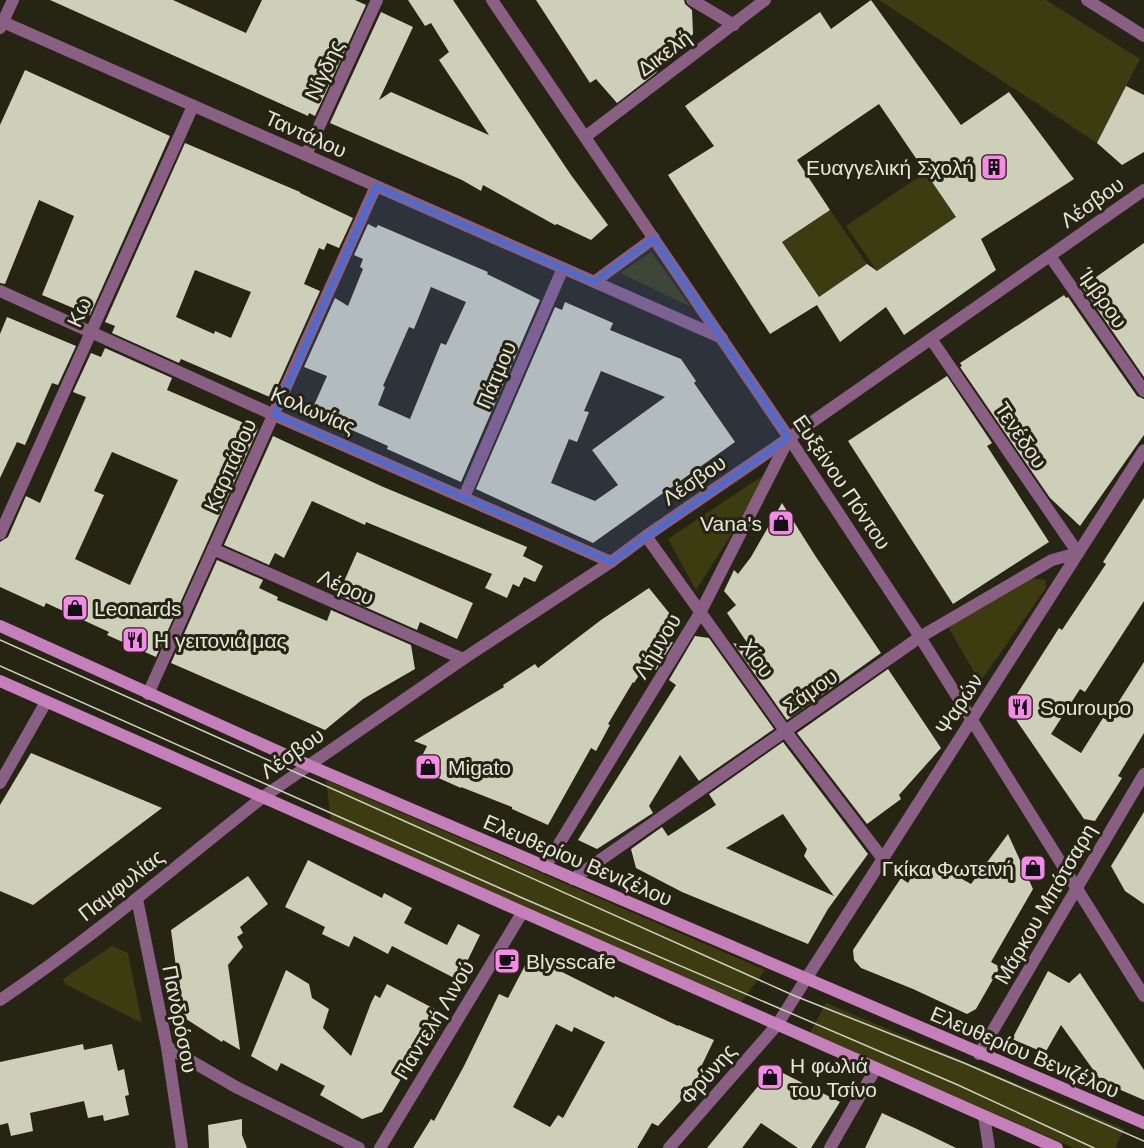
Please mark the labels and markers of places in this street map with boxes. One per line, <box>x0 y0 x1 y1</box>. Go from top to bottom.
building icon: Ευαγγελική Σχολή <box>979 152 1009 182</box>
place label: Ευαγγελική Σχολή <box>806 156 974 179</box>
shop icon: Vana's <box>766 508 796 538</box>
place label: Vana's <box>700 512 762 535</box>
shop icon: Leonards <box>60 593 90 623</box>
place label: Leonards <box>94 597 182 620</box>
restaurant icon: Η γειτονιά μας <box>120 625 150 655</box>
place label: Η γειτονιά μας <box>154 629 287 652</box>
restaurant icon: Souroupo <box>1005 692 1035 722</box>
place label: Souroupo <box>1040 696 1131 719</box>
shop icon: Migato <box>413 752 443 782</box>
place label: Migato <box>448 756 511 779</box>
shop icon: Γκίκα Φωτεινή <box>1018 853 1048 883</box>
place label: Γκίκα Φωτεινή <box>882 857 1014 880</box>
cafe icon: Blysscafe <box>492 946 522 976</box>
place label: Blysscafe <box>526 950 616 973</box>
place label: Η φωλιά του Τσίνο <box>790 1054 877 1101</box>
shop icon: Η φωλιά του Τσίνο <box>755 1062 785 1092</box>

